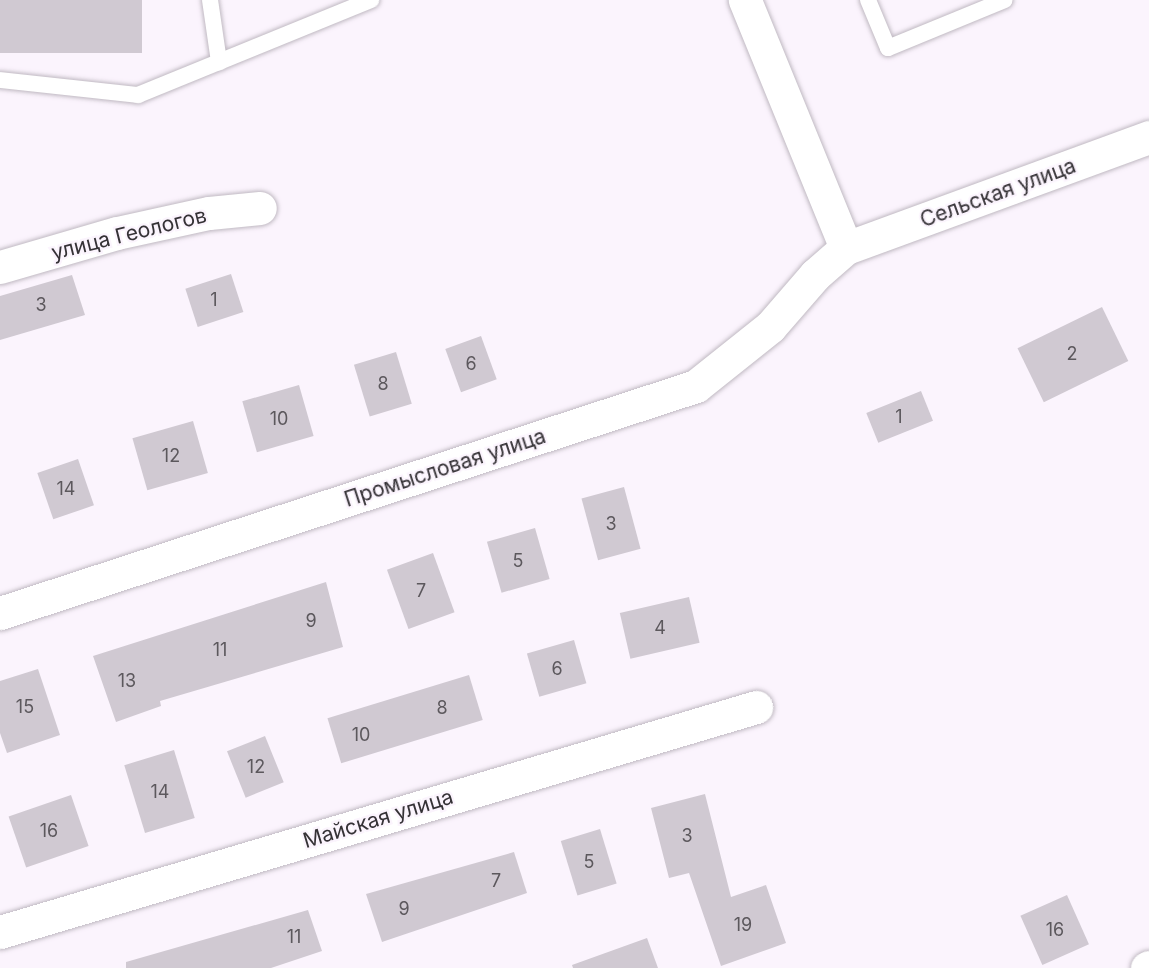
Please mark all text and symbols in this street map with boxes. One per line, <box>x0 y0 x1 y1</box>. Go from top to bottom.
street label: Сельская улица <box>917 153 1079 233</box>
street label: улица Геологов <box>49 203 209 265</box>
house number: 1 <box>210 289 218 311</box>
house number: 3 <box>35 294 47 316</box>
house number: 2 <box>1067 343 1077 365</box>
house number: 6 <box>465 353 477 375</box>
house number: 8 <box>377 373 389 395</box>
house number: 1 <box>895 406 903 428</box>
house number: 10 <box>270 408 288 430</box>
street label: Промысловая улица <box>341 424 549 512</box>
house number: 12 <box>162 445 180 467</box>
house number: 14 <box>57 478 75 500</box>
house number: 3 <box>605 513 617 535</box>
house number: 5 <box>513 550 523 572</box>
house number: 7 <box>416 580 426 602</box>
house number: 9 <box>305 610 317 632</box>
house number: 4 <box>654 617 666 639</box>
house number: 11 <box>213 639 227 661</box>
house number: 6 <box>551 658 563 680</box>
house number: 13 <box>118 670 136 692</box>
house number: 15 <box>16 696 34 718</box>
house number: 8 <box>436 697 448 719</box>
house number: 10 <box>352 724 370 746</box>
house number: 12 <box>247 756 265 778</box>
house number: 14 <box>151 781 169 803</box>
street label: Майская улица <box>300 784 456 854</box>
house number: 16 <box>40 820 58 842</box>
house number: 3 <box>681 825 693 847</box>
house number: 5 <box>584 851 594 873</box>
house number: 7 <box>491 870 501 892</box>
house number: 9 <box>398 898 410 920</box>
house number: 19 <box>734 914 752 936</box>
house number: 16 <box>1046 919 1064 941</box>
house number: 11 <box>287 926 301 948</box>

